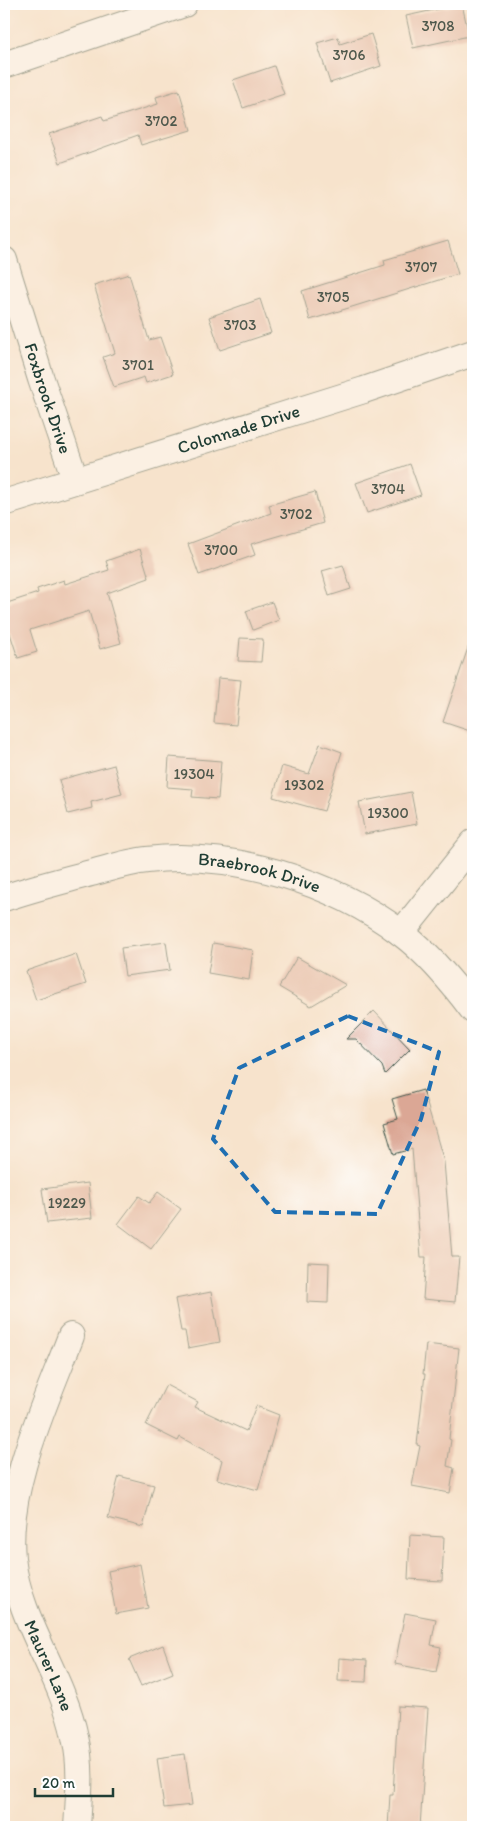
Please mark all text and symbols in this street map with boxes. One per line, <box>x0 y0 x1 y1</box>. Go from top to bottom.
house number: 3708 <box>421 17 455 35</box>
house number: 3706 <box>333 46 365 64</box>
house number: 3702 <box>145 112 177 130</box>
house number: 3707 <box>405 258 438 276</box>
house number: 3705 <box>317 288 349 306</box>
house number: 3703 <box>223 316 257 334</box>
street label: Foxbrook Drive <box>19 340 77 456</box>
house number: 3701 <box>122 356 154 374</box>
street label: Colonnade Drive <box>175 400 303 459</box>
house number: 3704 <box>371 480 405 498</box>
house number: 3702 <box>280 505 312 523</box>
house number: 3700 <box>204 541 238 559</box>
house number: 19304 <box>173 765 215 783</box>
house number: 19302 <box>284 776 324 794</box>
house number: 19300 <box>367 804 409 822</box>
street label: Braebrook Drive <box>197 848 324 898</box>
house number: 19229 <box>48 1194 86 1212</box>
street label: Maurer Lane <box>19 1617 78 1714</box>
scale bar <box>35 1766 112 1798</box>
text: 20 m <box>42 1774 76 1792</box>

